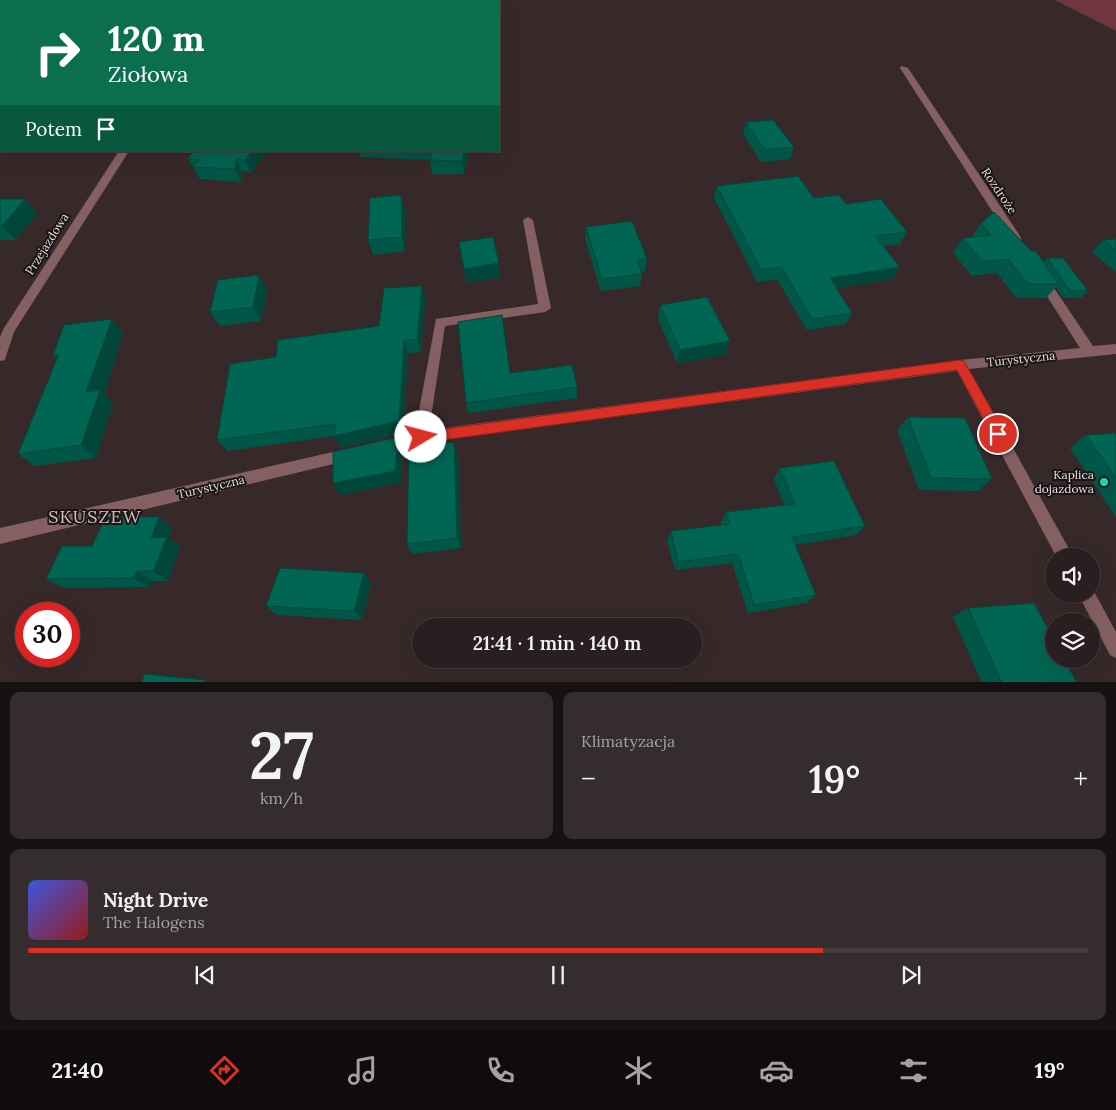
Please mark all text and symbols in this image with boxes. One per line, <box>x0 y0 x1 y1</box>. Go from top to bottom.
text: 120 m <box>108 16 205 61</box>
icon: right <box>25 20 90 85</box>
text: Ziołowa <box>108 60 188 88</box>
icon: arrive <box>92 115 120 143</box>
text: Potem <box>25 117 82 141</box>
street label: Rozdroże <box>979 165 1021 217</box>
street label: Przejazdowa <box>22 210 72 277</box>
street label: Turystyczna <box>986 347 1056 370</box>
position arrow <box>394 410 446 462</box>
pin <box>977 413 1019 455</box>
icon: arrive <box>984 420 1012 448</box>
place label: Kaplica dojazdowa <box>1035 467 1094 496</box>
street label: Turystyczna <box>176 471 246 502</box>
marker: Kaplica dojazdowa <box>1098 476 1110 488</box>
district label: SKUSZEW <box>48 505 142 528</box>
map controls <box>1045 548 1100 668</box>
button: sound <box>1045 548 1100 603</box>
speed limit sign: 30 <box>15 602 80 667</box>
button: layers <box>1045 613 1100 668</box>
text: 21:41 · 1 min · 140 m <box>473 631 641 655</box>
text: 27 <box>249 714 314 797</box>
text: Klimatyzacja <box>581 731 675 751</box>
text: 19° <box>809 755 860 803</box>
text: − <box>581 761 596 797</box>
text: + <box>1073 761 1088 797</box>
text: km/h <box>260 788 303 808</box>
text: Night Drive <box>103 888 208 912</box>
text: The Halogens <box>103 912 205 932</box>
icon: previous <box>191 961 219 989</box>
icon: pause <box>544 961 572 989</box>
icon: next <box>897 961 925 989</box>
icon: directions <box>207 1053 242 1088</box>
icon: music <box>345 1053 380 1088</box>
icon: phone <box>483 1053 518 1088</box>
icon: climate <box>621 1053 656 1088</box>
icon: car <box>759 1053 794 1088</box>
icon: filters <box>896 1053 931 1088</box>
text: 21:40 <box>51 1056 104 1084</box>
text: 19° <box>1034 1056 1064 1084</box>

